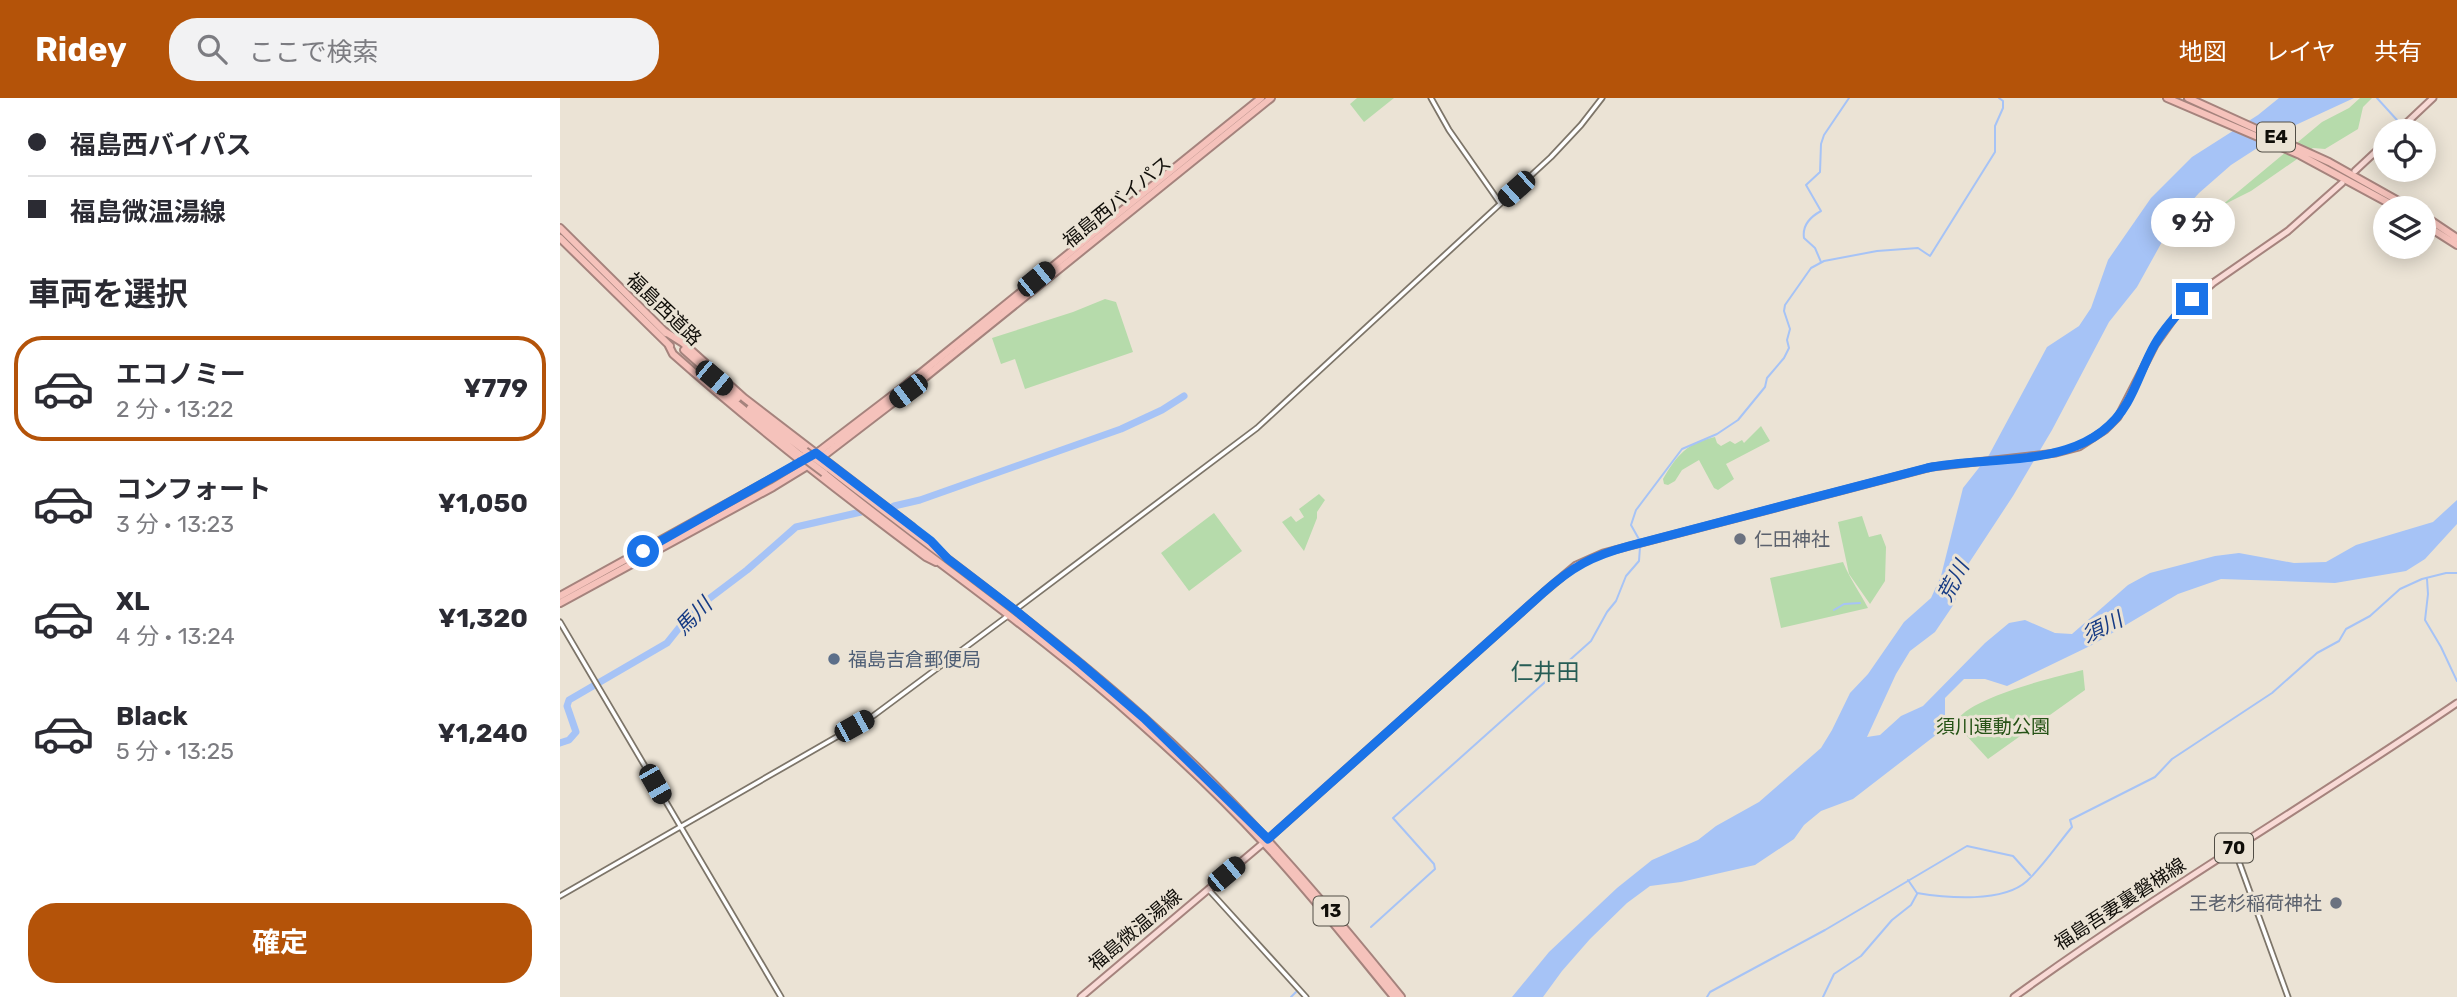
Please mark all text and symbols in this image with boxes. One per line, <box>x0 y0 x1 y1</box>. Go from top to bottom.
search box <box>169 18 659 81</box>
text: Ridey <box>35 30 127 69</box>
icon: search <box>193 30 231 68</box>
text: ここで検索 <box>249 37 379 68</box>
text: 地図 <box>2179 38 2227 66</box>
text: レイヤ <box>2265 38 2336 66</box>
text: 共有 <box>2374 38 2422 66</box>
map controls <box>2373 119 2436 259</box>
button: locate <box>2373 119 2436 182</box>
road number: E4 <box>2257 122 2295 152</box>
text: 福島西バイパス <box>70 130 251 161</box>
street label: 福島西バイパス <box>1058 151 1176 253</box>
car <box>1494 167 1539 211</box>
button: layers <box>2373 196 2436 259</box>
text: 福島微温湯線 <box>70 197 226 228</box>
callout: 9 分 <box>2150 198 2234 246</box>
text: 9 分 <box>2172 208 2214 236</box>
car <box>1014 258 1059 300</box>
street label: 福島西道路 <box>622 268 706 350</box>
text: 車両を選択 <box>28 275 188 313</box>
route end <box>2176 283 2208 315</box>
car <box>692 356 737 400</box>
icon: car <box>32 357 95 420</box>
text: エコノミー <box>116 359 246 390</box>
car <box>885 370 932 412</box>
text: ¥779 <box>464 373 528 404</box>
text: 2 分 · 13:22 <box>116 395 234 423</box>
icon: car <box>32 472 95 535</box>
text: コンフォート <box>116 474 271 505</box>
text: ¥1,050 <box>438 488 528 519</box>
text: 3 分 · 13:23 <box>116 510 234 538</box>
place label: 仁田神社 <box>1754 528 1830 551</box>
marker: 仁田神社 <box>1732 531 1748 547</box>
route start <box>627 535 659 567</box>
water label: 荒川 <box>1932 555 1975 605</box>
text: XL <box>116 586 149 617</box>
icon: car <box>32 587 95 650</box>
water label: 馬川 <box>669 591 718 640</box>
text: ¥1,320 <box>438 603 528 634</box>
water label: 須川 <box>2078 606 2128 647</box>
text: 4 分 · 13:24 <box>116 622 235 650</box>
place label: 福島吉倉郵便局 <box>848 648 981 671</box>
marker: 福島吉倉郵便局 <box>826 651 842 667</box>
district label: 仁井田 <box>1511 658 1580 686</box>
text: Black <box>116 701 188 732</box>
icon: car <box>32 702 95 765</box>
car <box>831 707 878 745</box>
park label: 須川運動公園 <box>1936 715 2050 738</box>
text: ¥1,240 <box>438 718 528 749</box>
text: 5 分 · 13:25 <box>116 737 234 765</box>
car <box>636 761 675 807</box>
road number: 70 <box>2215 834 2253 862</box>
car <box>1204 852 1249 896</box>
street label: 福島吾妻裏磐梯線 <box>2050 853 2190 955</box>
street label: 福島微温湯線 <box>1084 885 1186 975</box>
place label: 王老杉稲荷神社 <box>2189 892 2322 915</box>
marker: 王老杉稲荷神社 <box>2328 895 2344 911</box>
road number: 13 <box>1314 896 1348 926</box>
button: 確定 <box>28 903 532 983</box>

